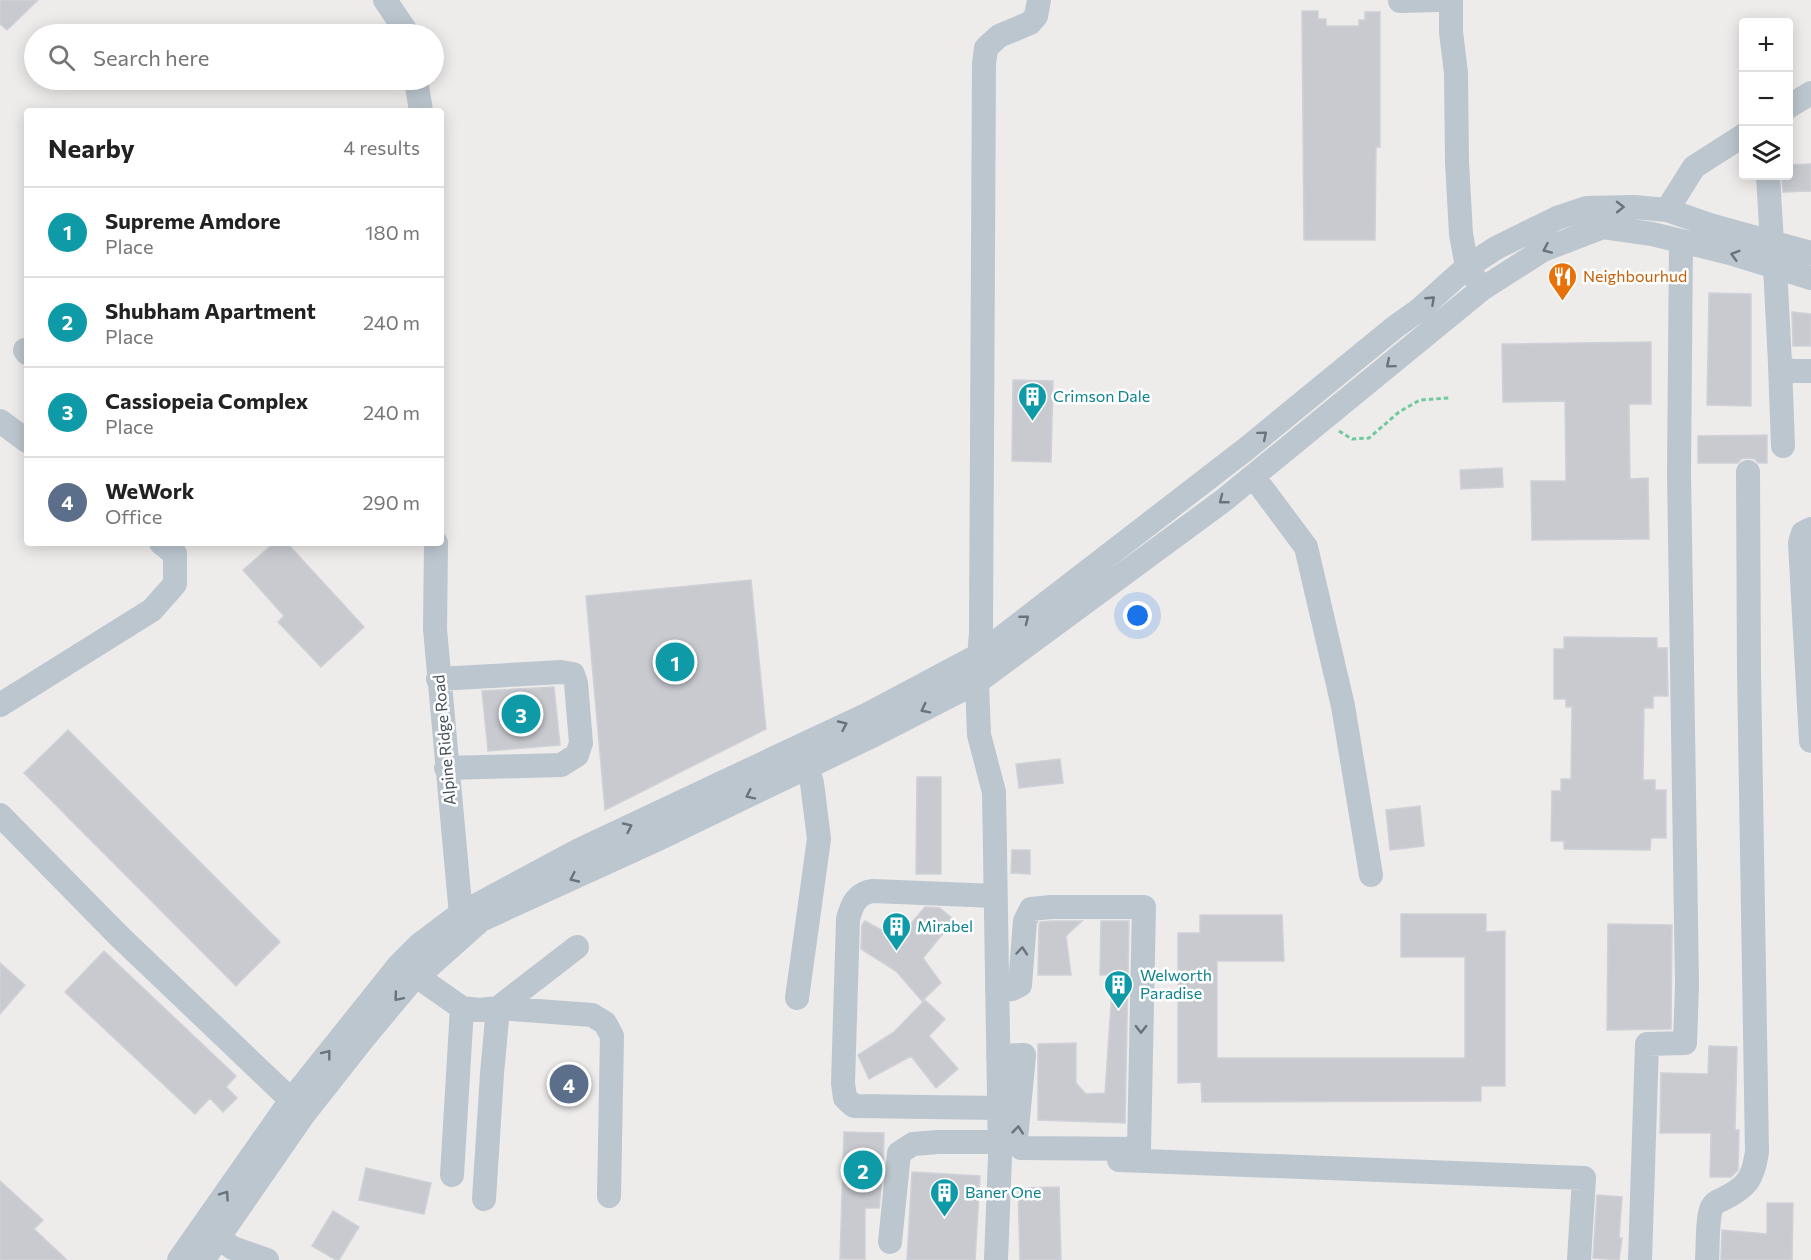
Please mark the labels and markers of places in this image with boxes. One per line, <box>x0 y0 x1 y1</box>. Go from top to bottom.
restaurant icon: Neighbourhud <box>1546 260 1578 302</box>
place label: Neighbourhud <box>1583 266 1687 285</box>
building icon: Crimson Dale <box>1016 380 1048 422</box>
place label: Crimson Dale <box>1053 386 1150 405</box>
pin: 1 <box>656 640 694 684</box>
pin: 3 <box>502 692 540 736</box>
building icon: Mirabel <box>880 910 912 952</box>
place label: Mirabel <box>917 916 973 935</box>
place label: Welworth Paradise <box>1140 965 1212 1002</box>
building icon: Welworth Paradise <box>1103 968 1135 1010</box>
pin: 4 <box>550 1062 588 1106</box>
pin: 2 <box>844 1148 882 1192</box>
building icon: Baner One <box>928 1176 960 1218</box>
place label: Baner One <box>965 1182 1041 1201</box>

